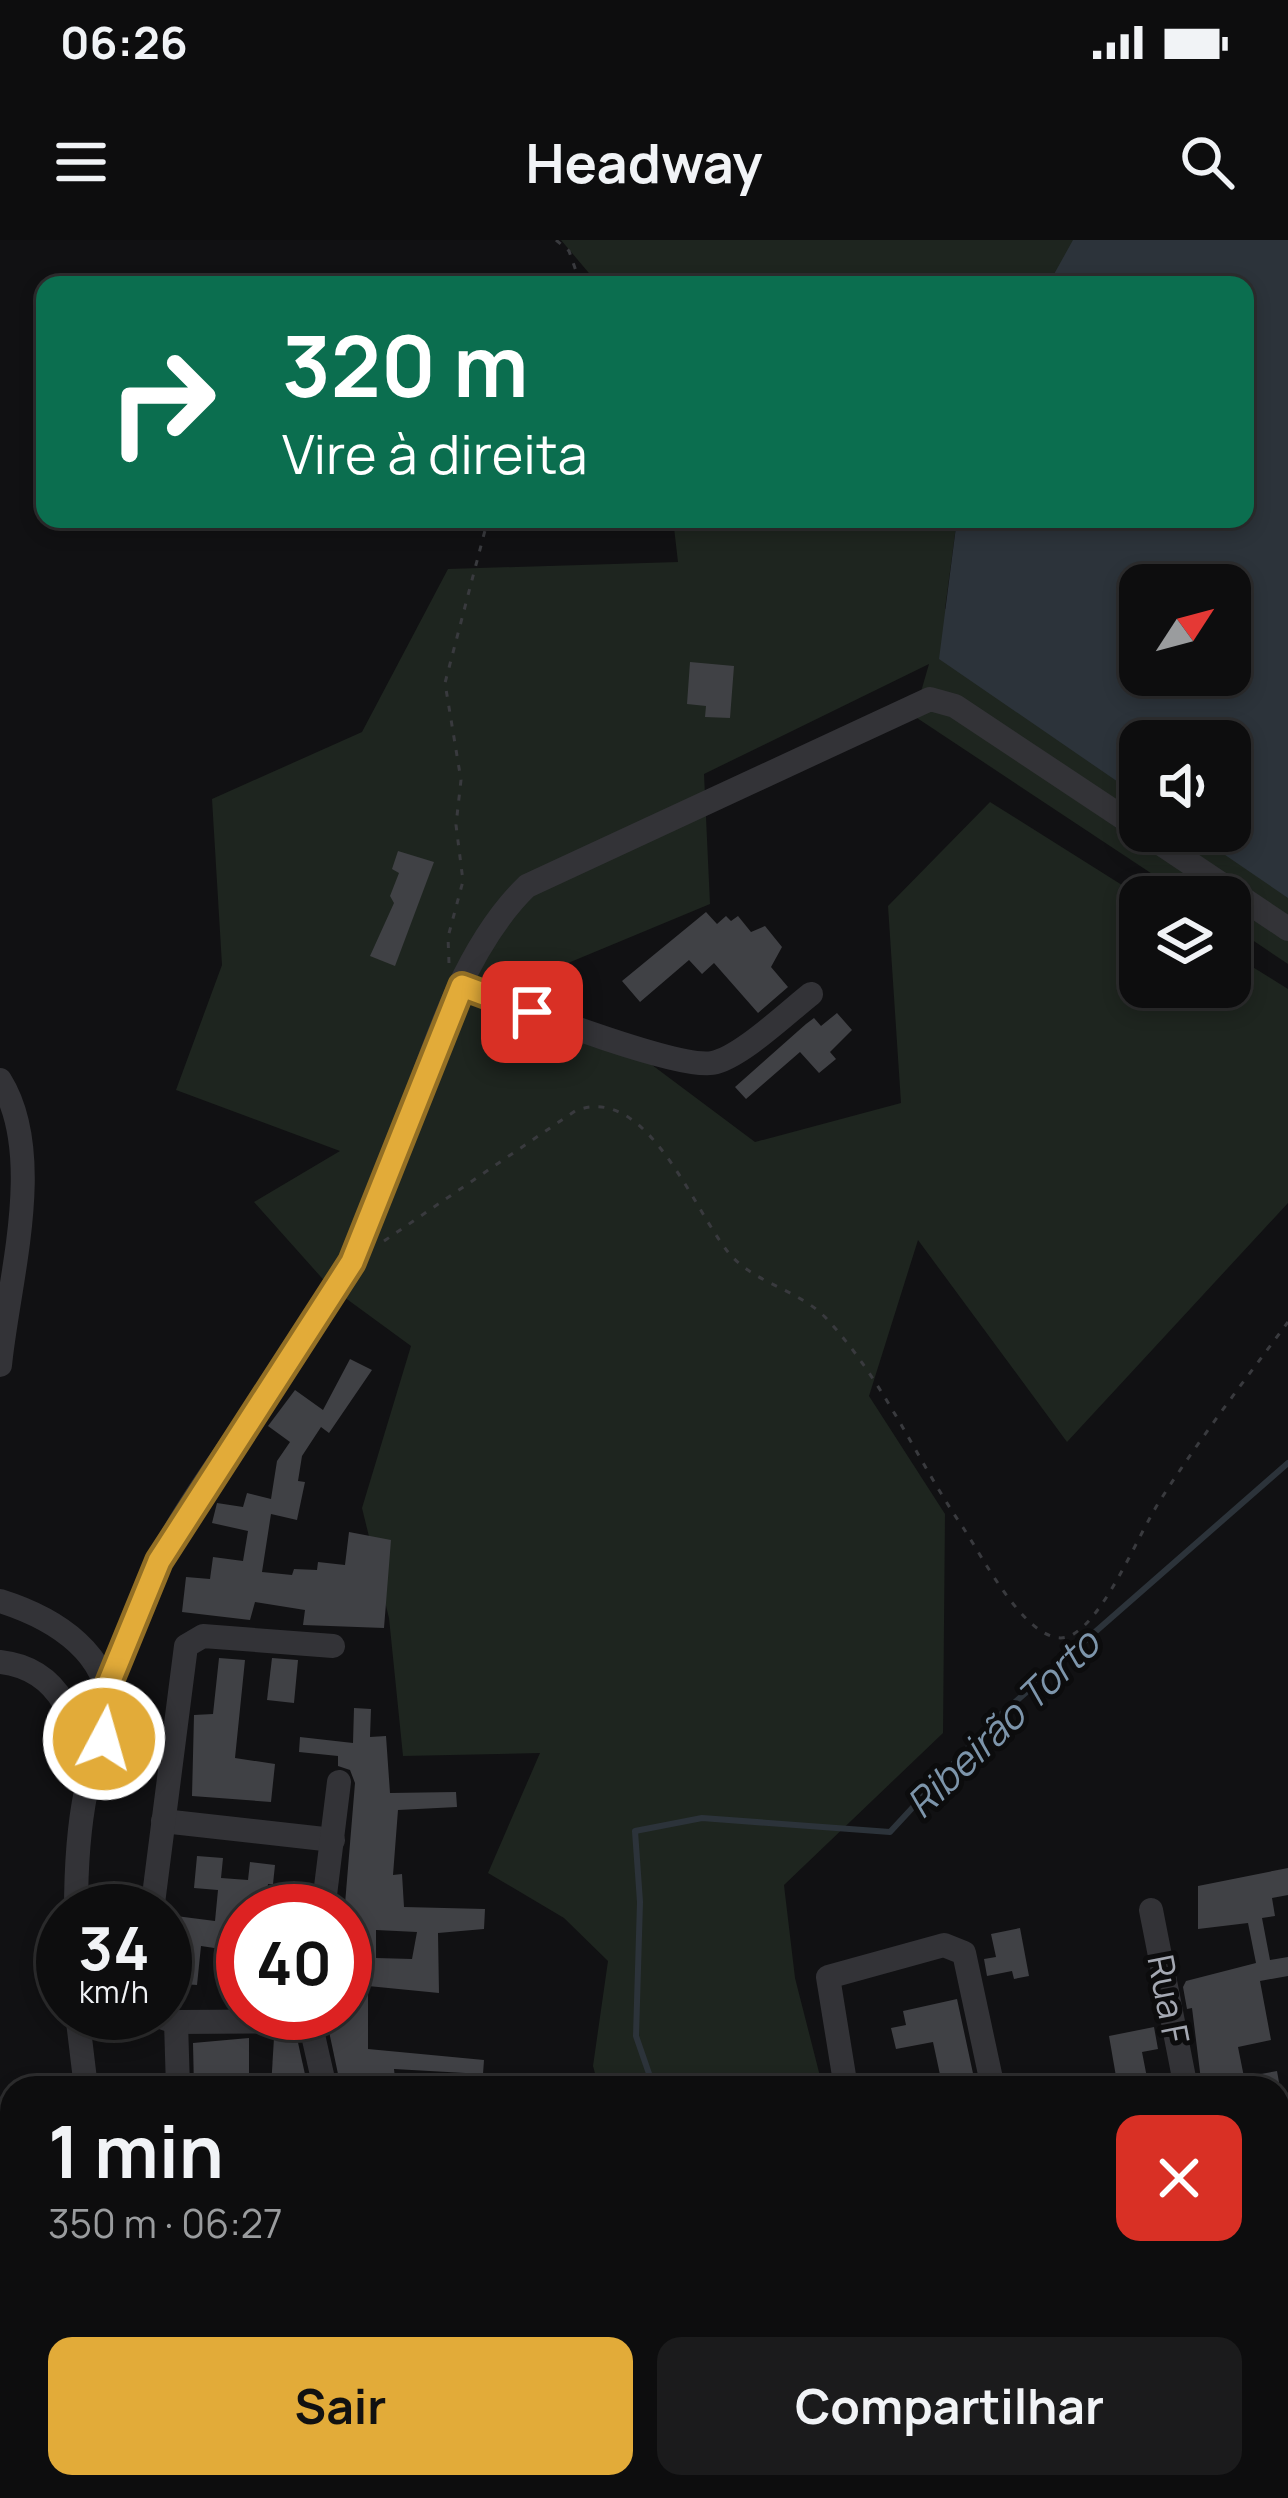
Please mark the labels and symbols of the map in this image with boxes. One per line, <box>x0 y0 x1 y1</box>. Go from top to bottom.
north arrow <box>1119 564 1251 696</box>
pin <box>481 961 583 1063</box>
water label: Ribeirão Torto <box>893 1616 1112 1829</box>
position arrow <box>41 1676 167 1802</box>
speed limit sign: 40 <box>216 1884 372 2040</box>
street label: Rua F <box>1136 1950 1202 2048</box>

